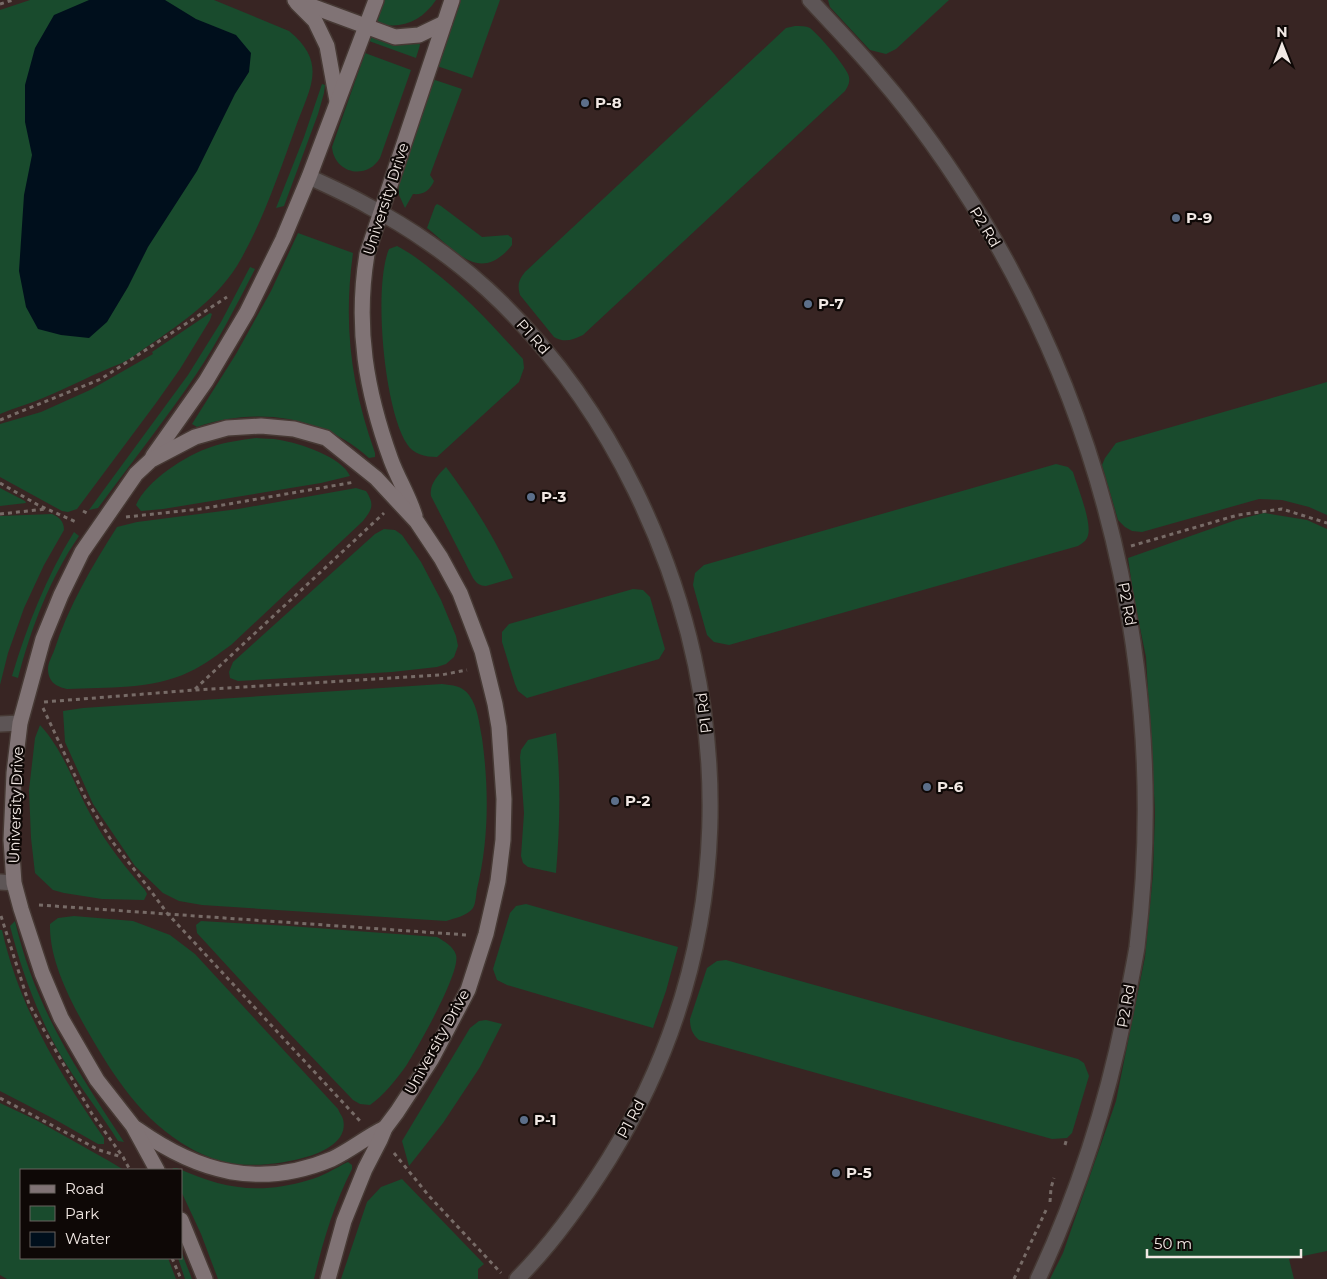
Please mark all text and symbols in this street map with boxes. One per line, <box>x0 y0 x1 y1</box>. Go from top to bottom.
north arrow <box>1257 20 1307 70</box>
text: N <box>1276 23 1288 41</box>
place label: P-8 <box>595 93 622 112</box>
marker: P-8 <box>579 97 591 109</box>
street label: University Drive <box>358 140 413 257</box>
street label: P2 Rd <box>966 203 1005 251</box>
place label: P-9 <box>1186 208 1212 227</box>
marker: P-9 <box>1170 212 1182 224</box>
place label: P-7 <box>818 294 844 313</box>
marker: P-7 <box>802 298 814 310</box>
street label: P1 Rd <box>513 315 554 358</box>
place label: P-3 <box>541 487 566 506</box>
marker: P-3 <box>525 491 537 503</box>
street label: P2 Rd <box>1114 581 1141 627</box>
street label: P1 Rd <box>692 691 715 735</box>
street label: University Drive <box>4 746 27 864</box>
place label: P-6 <box>937 777 964 796</box>
marker: P-6 <box>921 781 933 793</box>
place label: P-2 <box>625 791 650 810</box>
marker: P-2 <box>609 795 621 807</box>
street label: P2 Rd <box>1112 983 1139 1029</box>
street label: University Drive <box>400 986 473 1098</box>
street label: P1 Rd <box>613 1096 649 1141</box>
place label: P-1 <box>534 1110 556 1129</box>
marker: P-1 <box>518 1114 530 1126</box>
place label: P-5 <box>846 1163 872 1182</box>
marker: P-5 <box>830 1167 842 1179</box>
legend <box>20 1169 182 1259</box>
text: Road <box>65 1179 104 1198</box>
text: Park <box>65 1204 99 1223</box>
scale bar <box>1147 1226 1301 1258</box>
text: Water <box>65 1229 111 1248</box>
text: 50 m <box>1154 1234 1192 1253</box>

